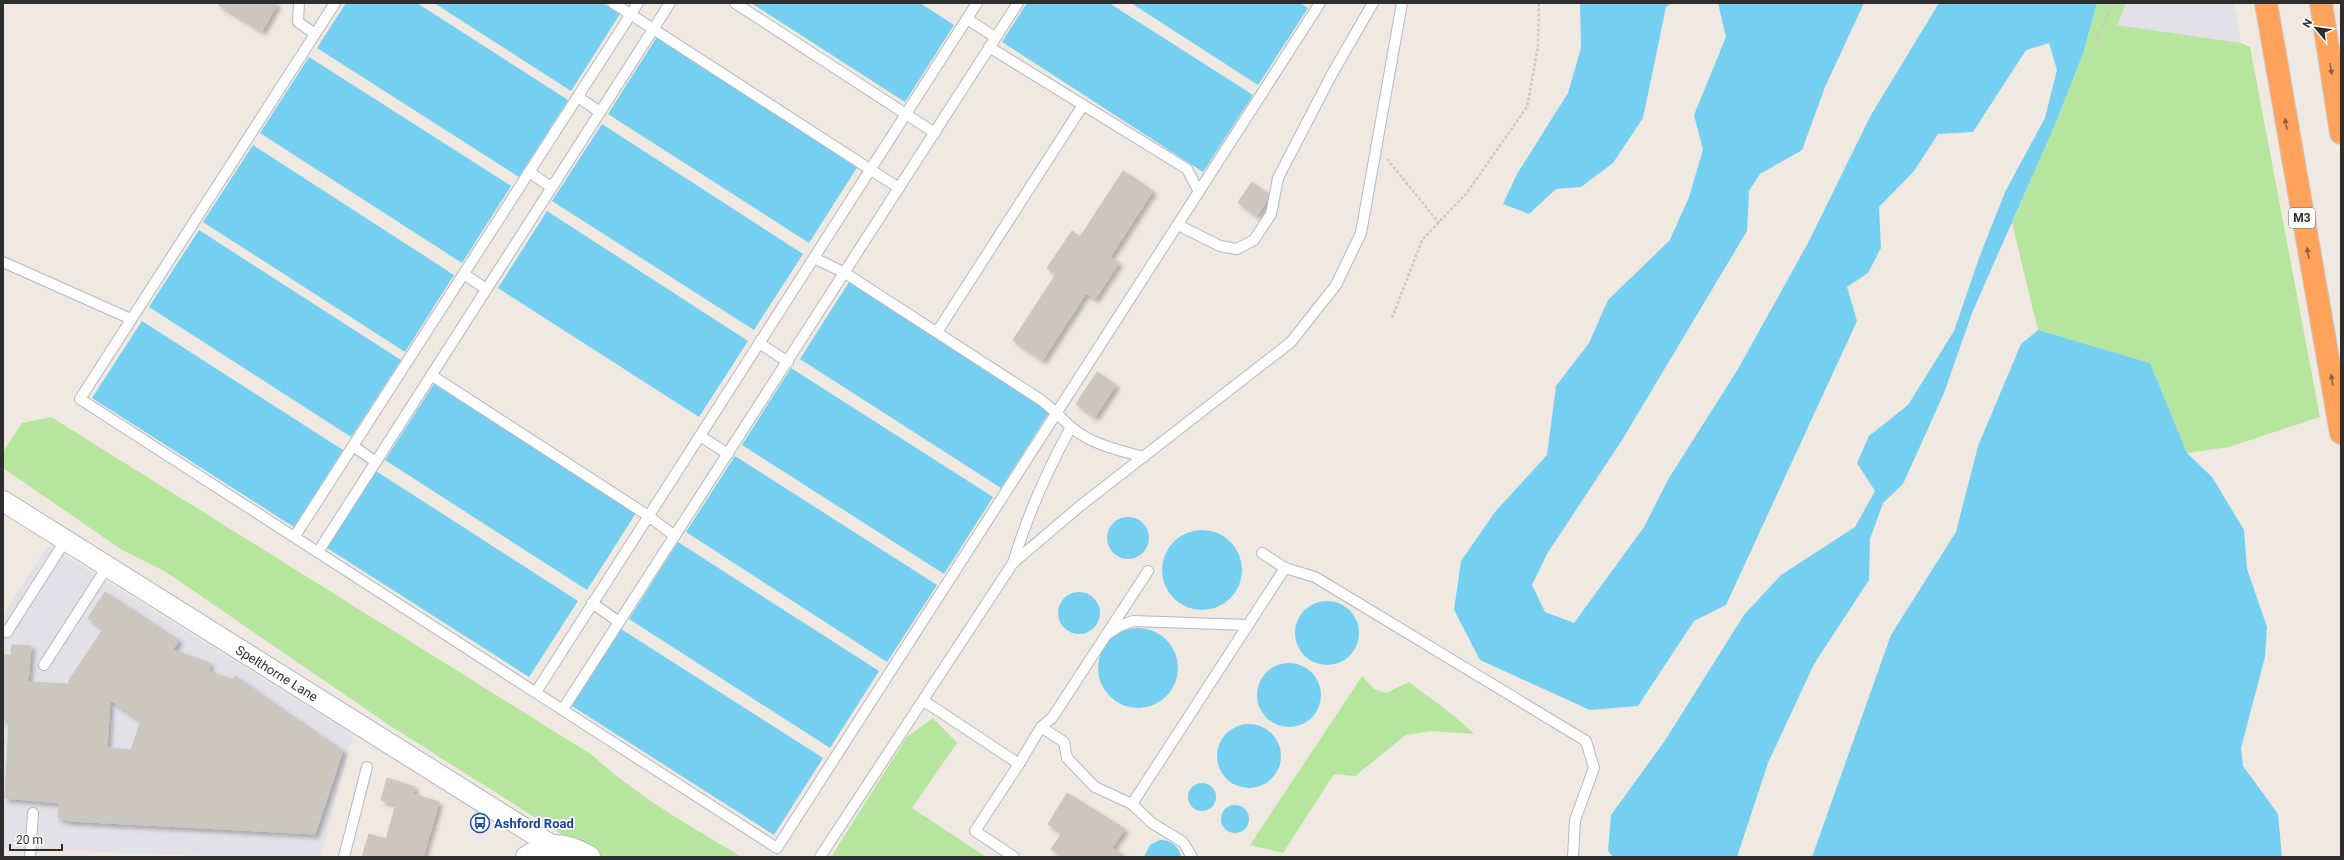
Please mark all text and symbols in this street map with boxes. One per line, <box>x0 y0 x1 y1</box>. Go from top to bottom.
north arrow <box>2296 8 2336 48</box>
text: N <box>2300 17 2315 30</box>
one-way arrow <box>2328 63 2334 75</box>
one-way arrow <box>2283 118 2289 131</box>
road number: M3 <box>2289 208 2315 228</box>
one-way arrow <box>2305 246 2311 259</box>
one-way arrow <box>2328 374 2334 387</box>
street label: Spelthorne Lane <box>233 642 321 705</box>
bus stop icon: Ashford Road <box>469 812 491 834</box>
place label: Ashford Road <box>494 816 574 831</box>
scale bar <box>10 826 62 852</box>
text: 20 m <box>16 833 43 847</box>

